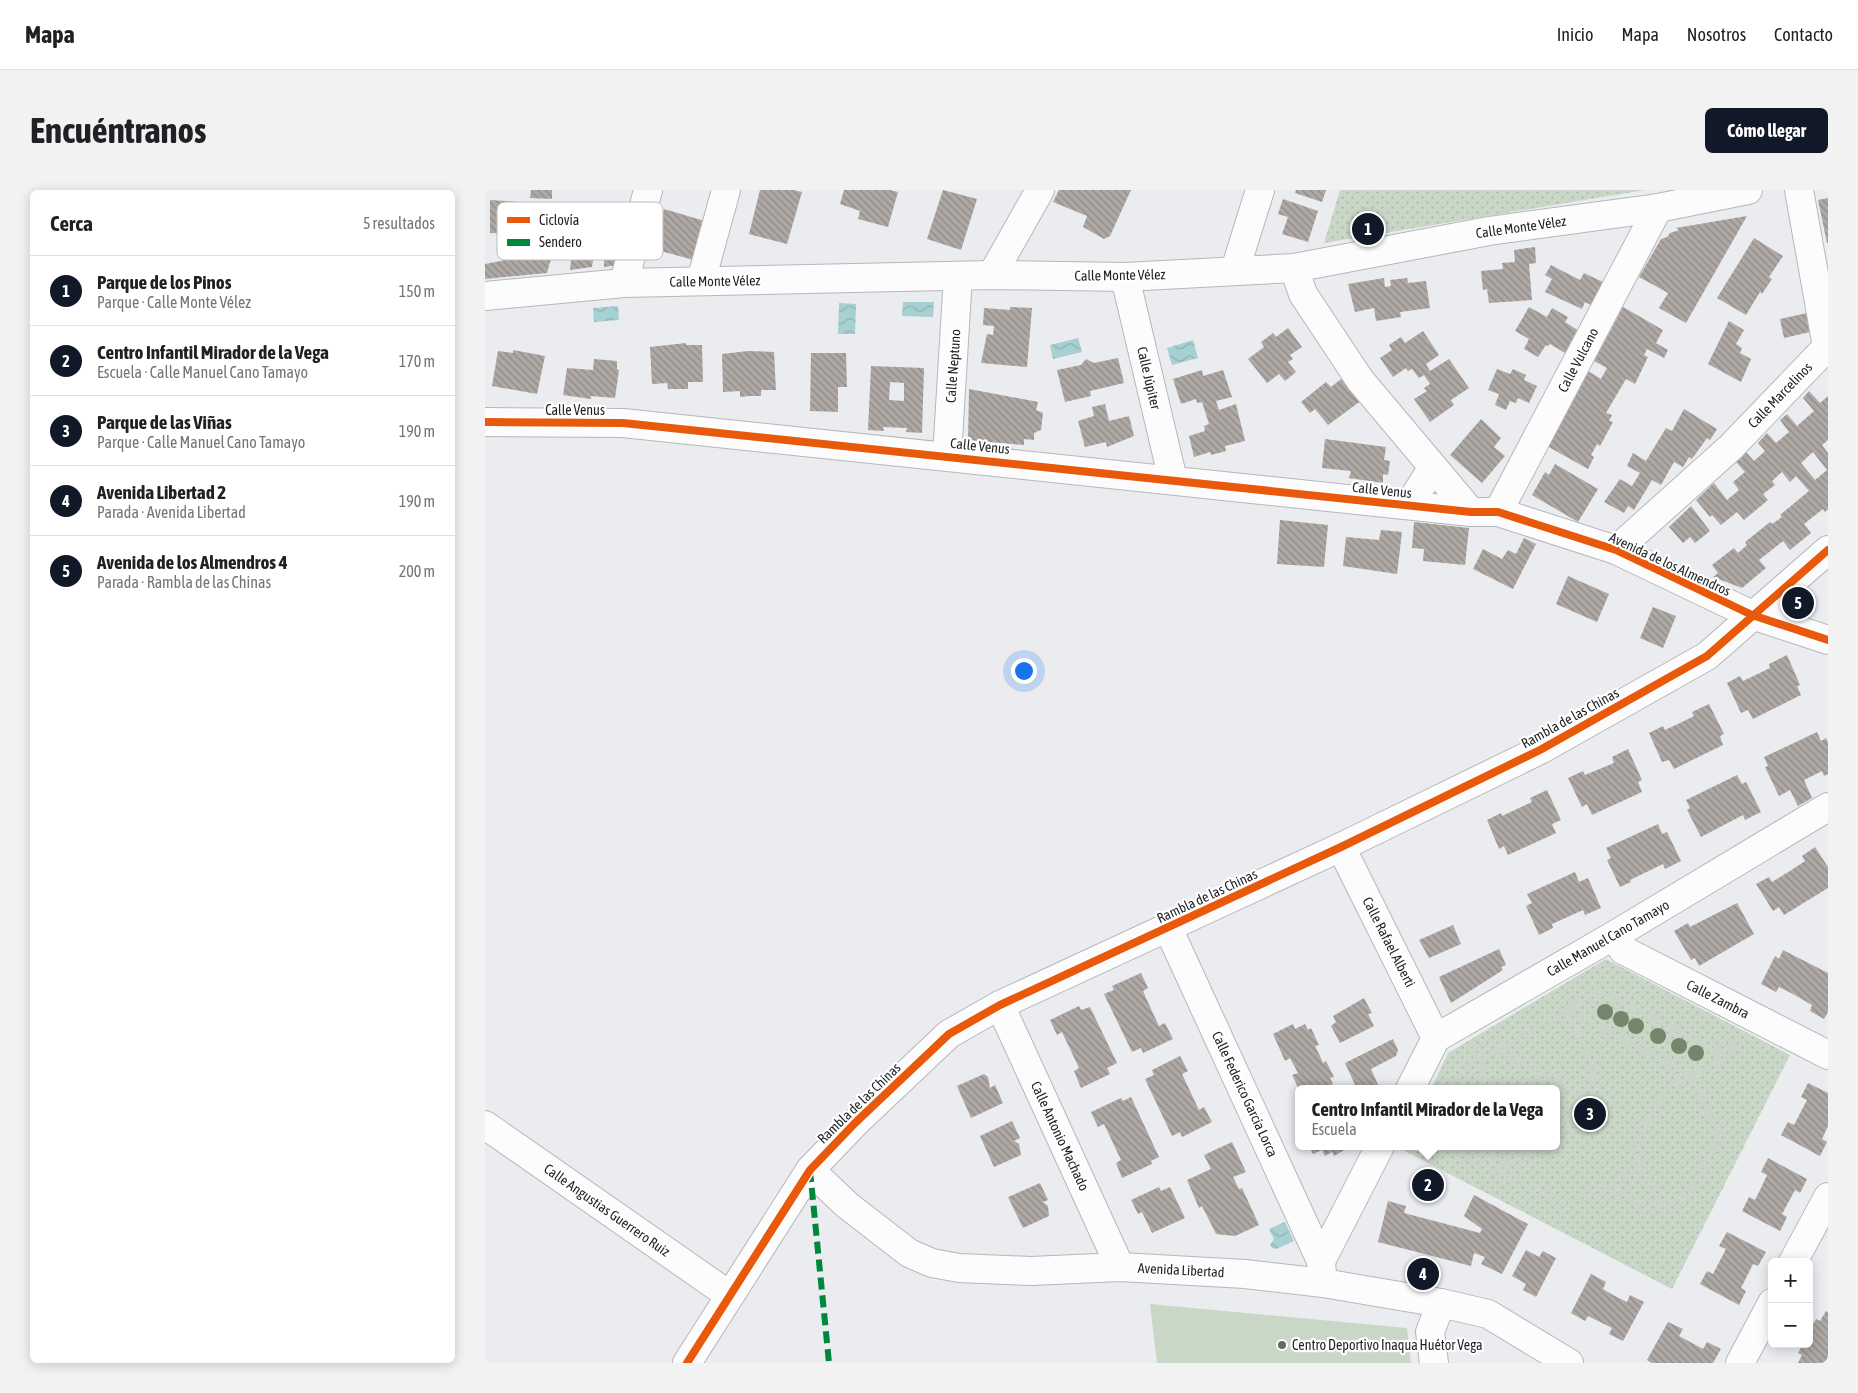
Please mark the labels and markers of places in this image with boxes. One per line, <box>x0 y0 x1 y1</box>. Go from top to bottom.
pin: 1 <box>1352 210 1384 248</box>
pin: 5 <box>1782 584 1814 622</box>
pin: 3 <box>1574 1095 1606 1133</box>
pin: 2 <box>1412 1166 1444 1204</box>
pin: 4 <box>1407 1255 1439 1293</box>
place label: Centro Deportivo Inaqua Huétor Vega <box>1292 1337 1482 1353</box>
marker: Centro Deportivo Inaqua Huétor Vega <box>1276 1339 1288 1351</box>

